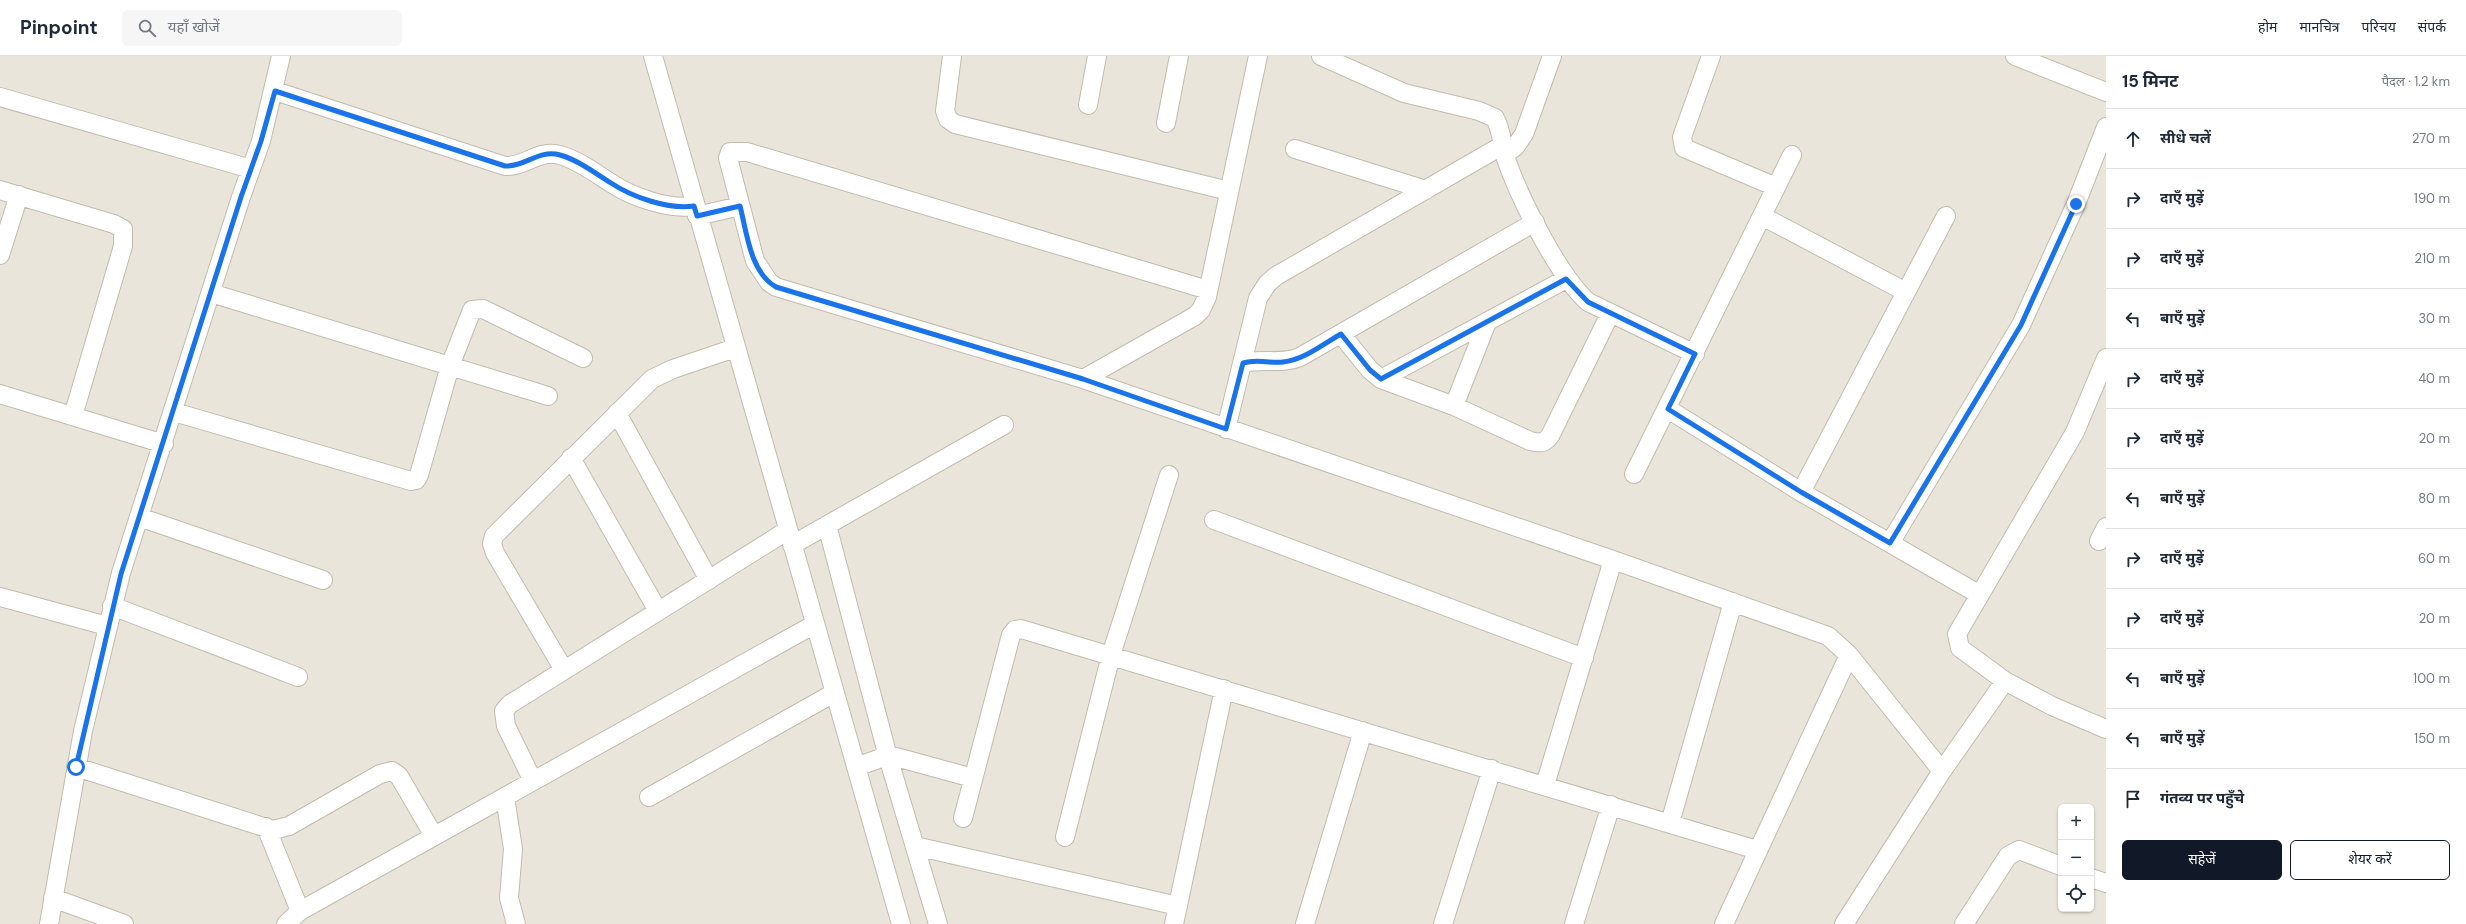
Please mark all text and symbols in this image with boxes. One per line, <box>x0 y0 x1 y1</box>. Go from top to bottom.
search box <box>122 10 402 46</box>
text: Pinpoint <box>20 15 98 40</box>
icon: search <box>136 17 158 39</box>
text: यहाँ खोजें <box>168 17 220 37</box>
text: होम <box>2258 18 2277 36</box>
text: मानचित्र <box>2299 18 2340 36</box>
text: परिचय <box>2362 18 2396 36</box>
text: संपर्क <box>2418 18 2446 36</box>
text: 15 मिनट <box>2122 70 2178 92</box>
text: पैदल · 1.2 km <box>2382 73 2450 90</box>
icon: ahead <box>2122 128 2144 150</box>
text: सीधे चलें <box>2160 128 2211 148</box>
text: 270 m <box>2412 130 2450 147</box>
icon: right <box>2122 188 2144 210</box>
text: दाएँ मुड़ें <box>2160 188 2204 208</box>
text: 190 m <box>2414 190 2450 207</box>
route end <box>2067 195 2085 213</box>
icon: right <box>2122 248 2144 270</box>
text: दाएँ मुड़ें <box>2160 248 2204 268</box>
text: 210 m <box>2415 250 2450 267</box>
icon: left <box>2122 308 2144 330</box>
text: बाएँ मुड़ें <box>2160 308 2205 328</box>
text: 30 m <box>2418 310 2450 327</box>
icon: right <box>2122 368 2144 390</box>
text: दाएँ मुड़ें <box>2160 368 2204 388</box>
text: 40 m <box>2418 370 2450 387</box>
icon: right <box>2122 428 2144 450</box>
text: दाएँ मुड़ें <box>2160 428 2204 448</box>
text: 20 m <box>2419 430 2450 447</box>
icon: left <box>2122 488 2144 510</box>
text: बाएँ मुड़ें <box>2160 488 2205 508</box>
text: 80 m <box>2418 490 2450 507</box>
icon: right <box>2122 548 2144 570</box>
text: दाएँ मुड़ें <box>2160 548 2204 568</box>
text: 60 m <box>2418 550 2450 567</box>
icon: right <box>2122 608 2144 630</box>
text: दाएँ मुड़ें <box>2160 608 2204 628</box>
text: 20 m <box>2419 610 2450 627</box>
icon: left <box>2122 668 2144 690</box>
text: बाएँ मुड़ें <box>2160 668 2205 688</box>
text: 100 m <box>2413 670 2450 687</box>
icon: left <box>2122 728 2144 750</box>
text: बाएँ मुड़ें <box>2160 728 2205 748</box>
text: 150 m <box>2414 730 2450 747</box>
route start <box>67 758 85 776</box>
icon: arrive <box>2122 788 2144 810</box>
text: गंतव्य पर पहुँचे <box>2160 788 2244 808</box>
map controls <box>2058 804 2094 912</box>
button: + <box>2058 804 2094 840</box>
button: − <box>2058 840 2094 876</box>
button: सहेजें <box>2122 840 2282 880</box>
button: शेयर करें <box>2290 840 2450 880</box>
button: locate <box>2058 876 2094 912</box>

